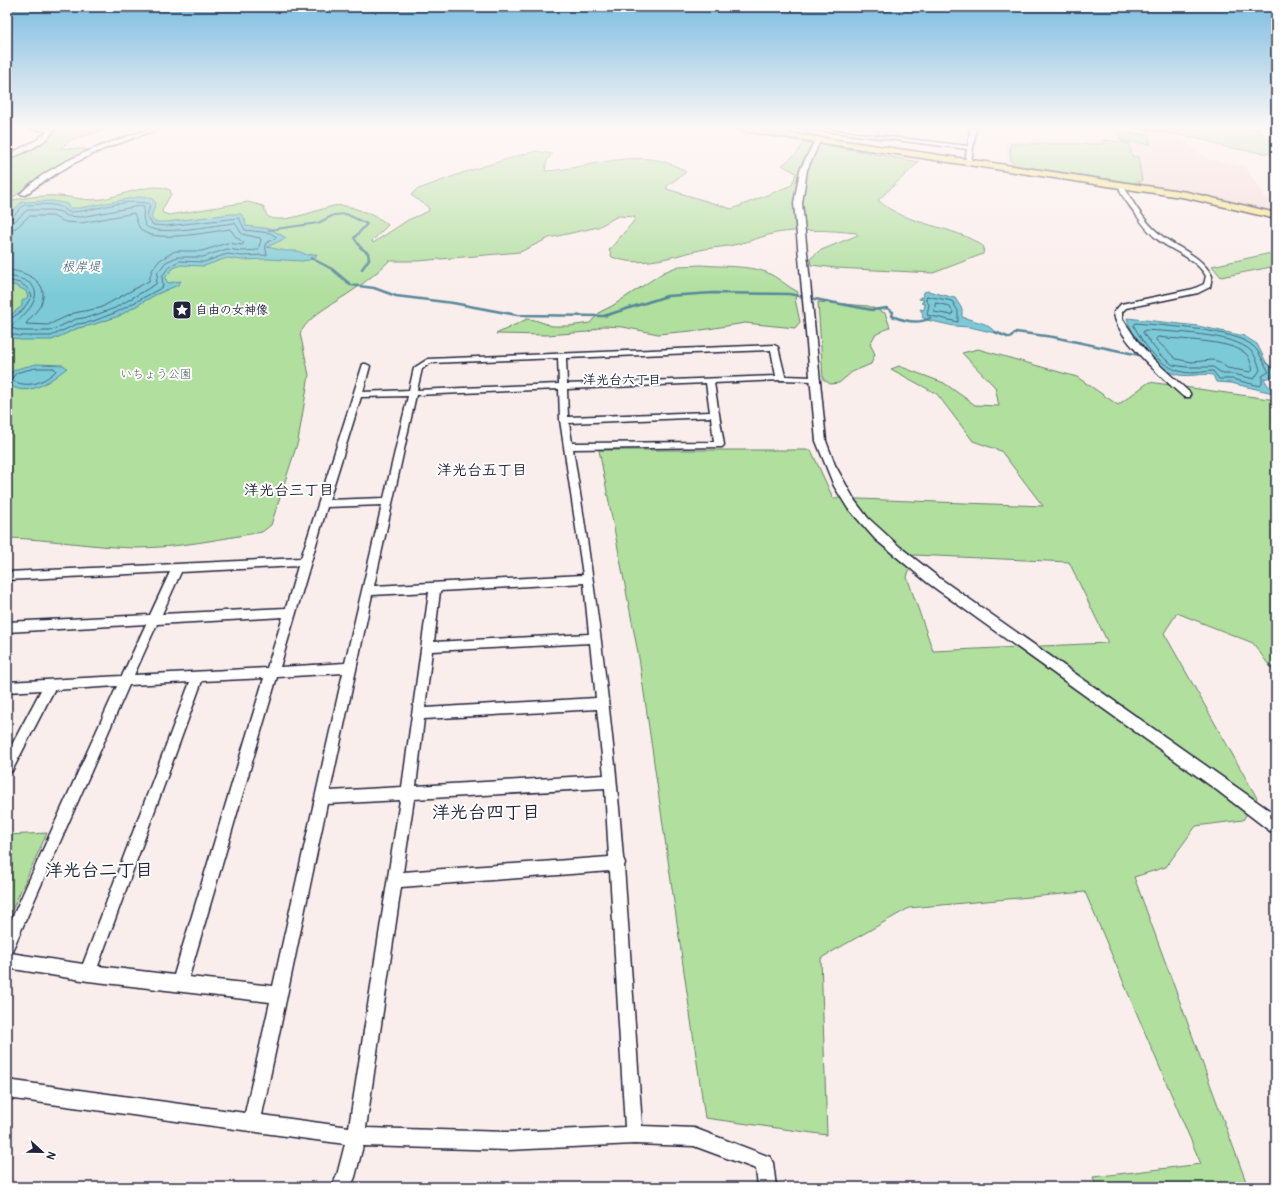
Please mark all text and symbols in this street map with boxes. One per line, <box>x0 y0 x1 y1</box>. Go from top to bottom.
water label: 根岸堤 <box>61 259 101 275</box>
place icon: 自由の女神像 <box>171 299 193 321</box>
place label: 自由の女神像 <box>196 303 268 318</box>
park label: いちょう公園 <box>120 367 192 382</box>
district label: 洋光台六丁目 <box>583 372 661 388</box>
district label: 洋光台五丁目 <box>437 461 527 480</box>
district label: 洋光台三丁目 <box>244 481 334 500</box>
district label: 洋光台四丁目 <box>432 801 540 824</box>
district label: 洋光台二丁目 <box>45 859 153 882</box>
north arrow <box>22 1132 62 1172</box>
text: N <box>43 1150 58 1162</box>

